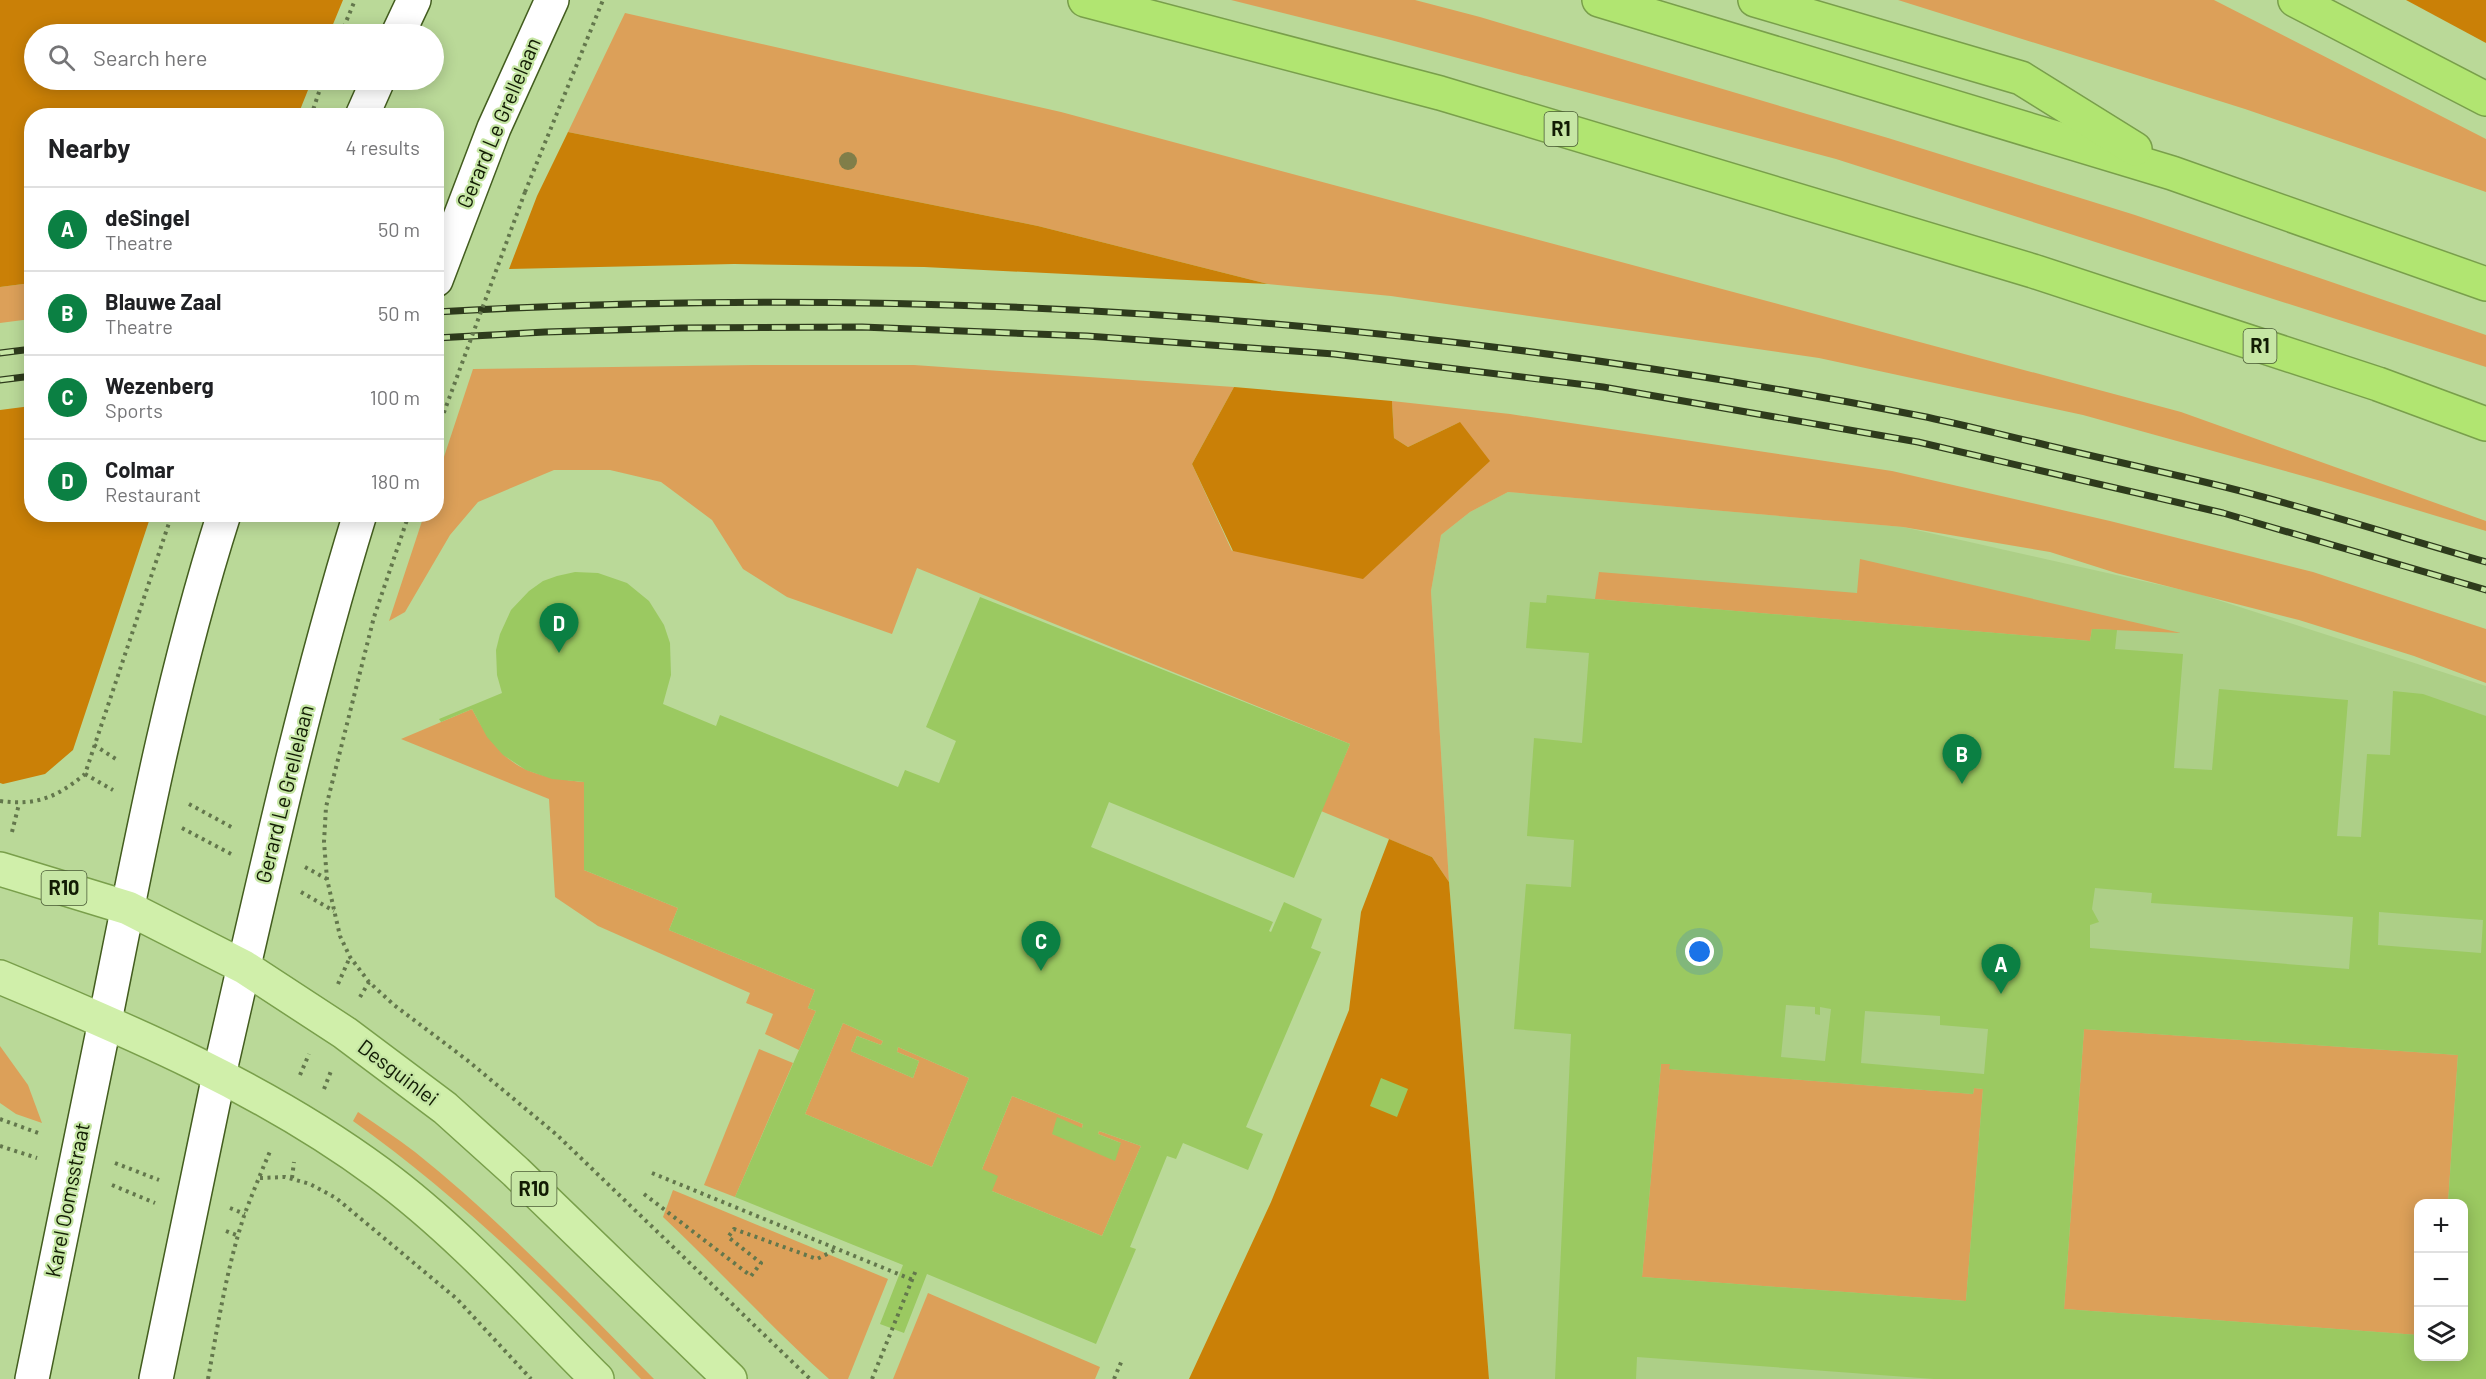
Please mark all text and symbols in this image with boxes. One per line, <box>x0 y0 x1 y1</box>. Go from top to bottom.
search box <box>24 24 444 90</box>
street label: Gerard Le Grellelaan <box>450 33 545 212</box>
icon: search <box>45 41 78 74</box>
text: Search here <box>93 44 207 70</box>
road number: R1 <box>1544 112 1578 146</box>
text: Nearby <box>48 132 130 163</box>
text: 4 results <box>345 135 420 159</box>
text: deSingel <box>105 204 190 230</box>
text: A <box>61 217 74 241</box>
text: 50 m <box>378 217 420 241</box>
text: Theatre <box>105 230 173 254</box>
text: Blauwe Zaal <box>105 288 221 314</box>
text: B <box>61 301 74 325</box>
text: 50 m <box>378 301 420 325</box>
text: Theatre <box>105 314 173 338</box>
road number: R1 <box>2244 329 2276 363</box>
text: Wezenberg <box>105 372 214 398</box>
text: C <box>61 385 74 409</box>
text: 100 m <box>370 385 420 409</box>
text: Sports <box>105 398 163 422</box>
text: Colmar <box>105 456 174 482</box>
text: D <box>61 469 74 493</box>
text: 180 m <box>371 469 420 493</box>
text: Restaurant <box>105 482 201 506</box>
pin: D <box>540 604 578 653</box>
street label: Gerard Le Grellelaan <box>249 702 318 885</box>
pin: B <box>1942 734 1982 784</box>
road number: R10 <box>42 871 86 905</box>
pin: C <box>1022 922 1060 971</box>
your location <box>1685 937 1714 966</box>
pin: A <box>1982 944 2020 994</box>
street label: Desguinlei <box>354 1033 444 1110</box>
street label: Karel Oomsstraat <box>39 1120 94 1279</box>
road number: R10 <box>512 1172 556 1206</box>
map controls <box>2414 1199 2468 1361</box>
button: + <box>2414 1199 2468 1253</box>
button: − <box>2414 1253 2468 1307</box>
button: layers <box>2414 1307 2468 1361</box>

